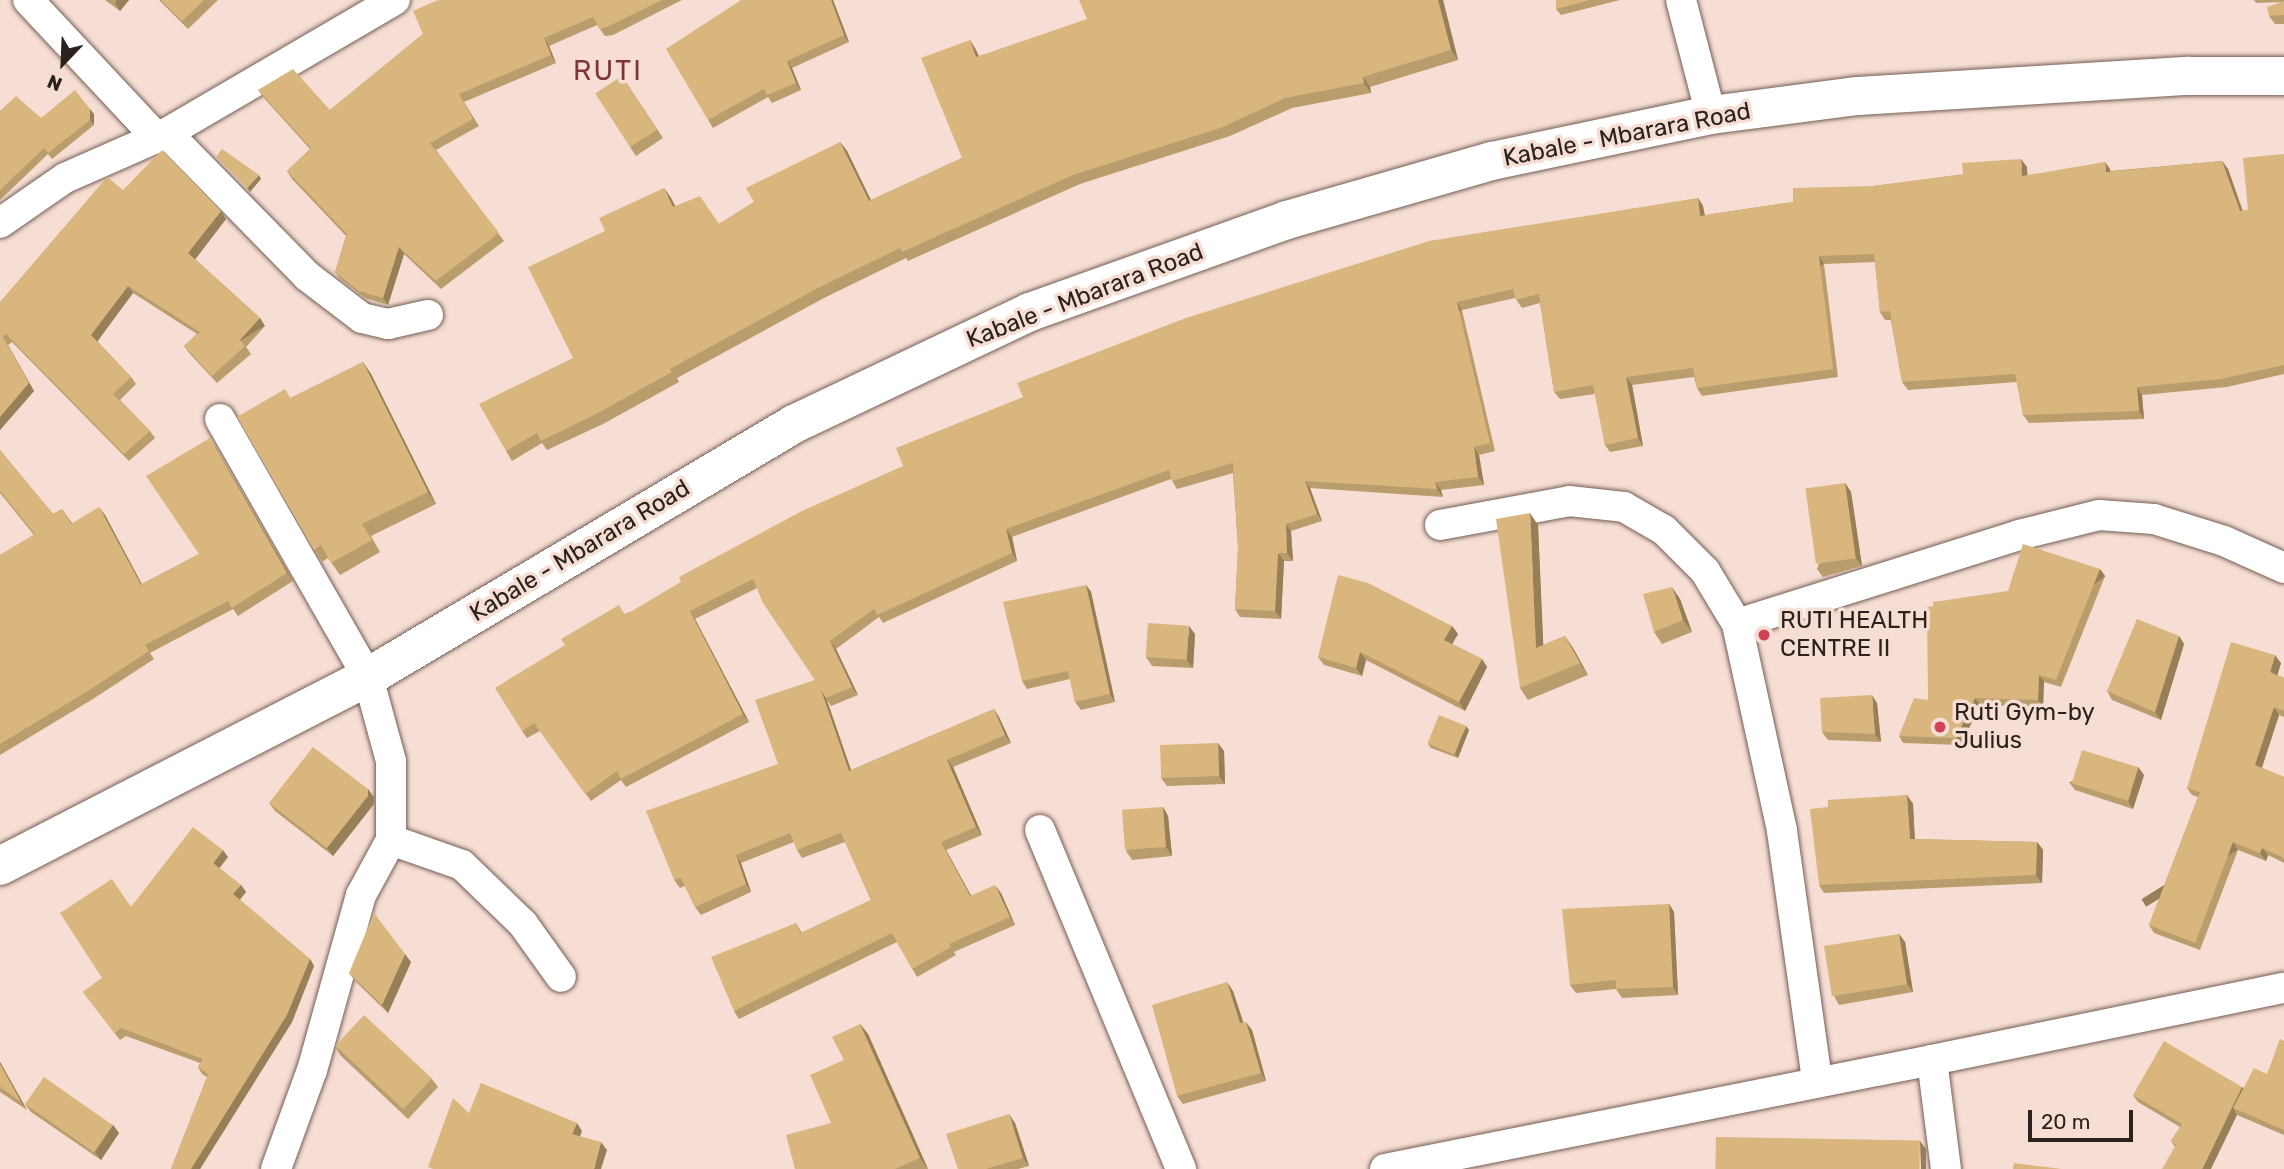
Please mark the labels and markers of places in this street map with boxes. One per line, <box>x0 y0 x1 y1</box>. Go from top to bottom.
place label: RUTI HEALTH CENTRE II <box>1780 607 1928 663</box>
marker: RUTI HEALTH CENTRE II <box>1754 625 1774 645</box>
place label: Ruti Gym-by Julius <box>1954 699 2095 755</box>
marker: Ruti Gym-by Julius <box>1932 719 1948 735</box>

